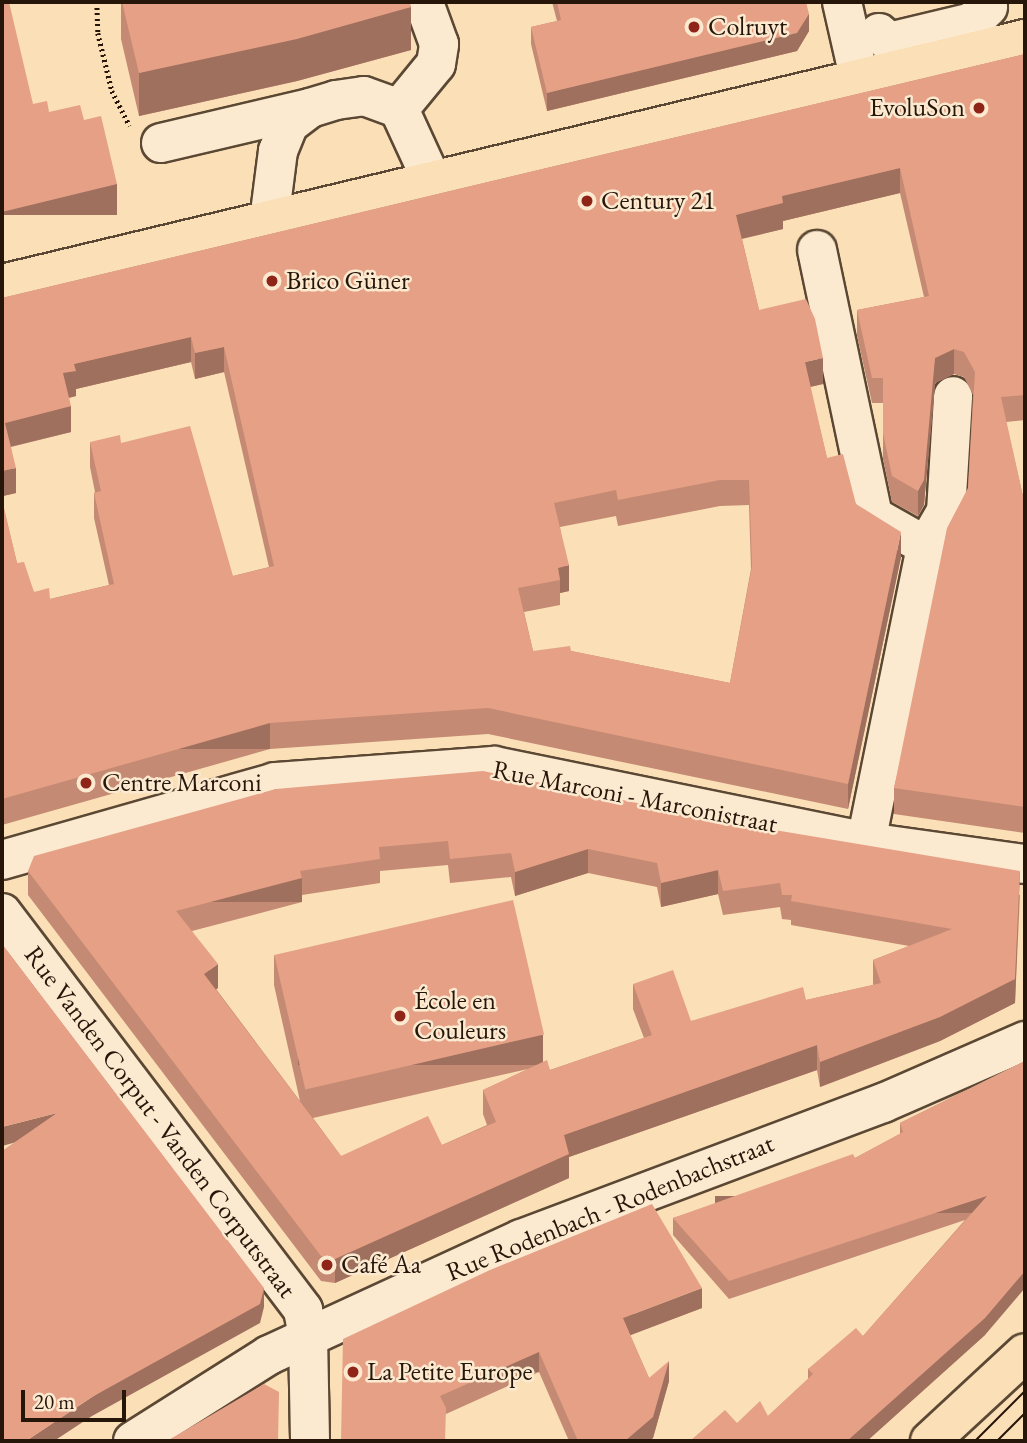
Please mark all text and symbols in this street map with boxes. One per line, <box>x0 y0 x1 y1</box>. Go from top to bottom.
place label: Colruyt <box>708 11 787 43</box>
marker: Colruyt <box>686 19 702 35</box>
place label: EvoluSon <box>869 92 965 124</box>
marker: EvoluSon <box>971 100 987 116</box>
place label: Century 21 <box>601 185 715 217</box>
marker: Century 21 <box>579 193 595 209</box>
place label: Brico Güner <box>286 265 410 297</box>
marker: Brico Güner <box>264 273 280 289</box>
street label: Rue Marconi - Marconistraat <box>490 754 780 840</box>
place label: Centre Marconi <box>102 767 262 799</box>
marker: Centre Marconi <box>76 773 96 793</box>
street label: Rue Vanden Corput - Vanden Corputstraat <box>17 940 303 1304</box>
place label: École en Couleurs <box>414 985 506 1046</box>
marker: École en Couleurs <box>392 1008 408 1024</box>
street label: Rue Rodenbach - Rodenbachstraat <box>442 1128 778 1288</box>
place label: Café Aa <box>341 1249 421 1281</box>
marker: Café Aa <box>319 1257 335 1273</box>
place label: La Petite Europe <box>367 1356 533 1388</box>
marker: La Petite Europe <box>345 1364 361 1380</box>
scale bar <box>24 1376 130 1420</box>
text: 20 m <box>34 1388 75 1415</box>

